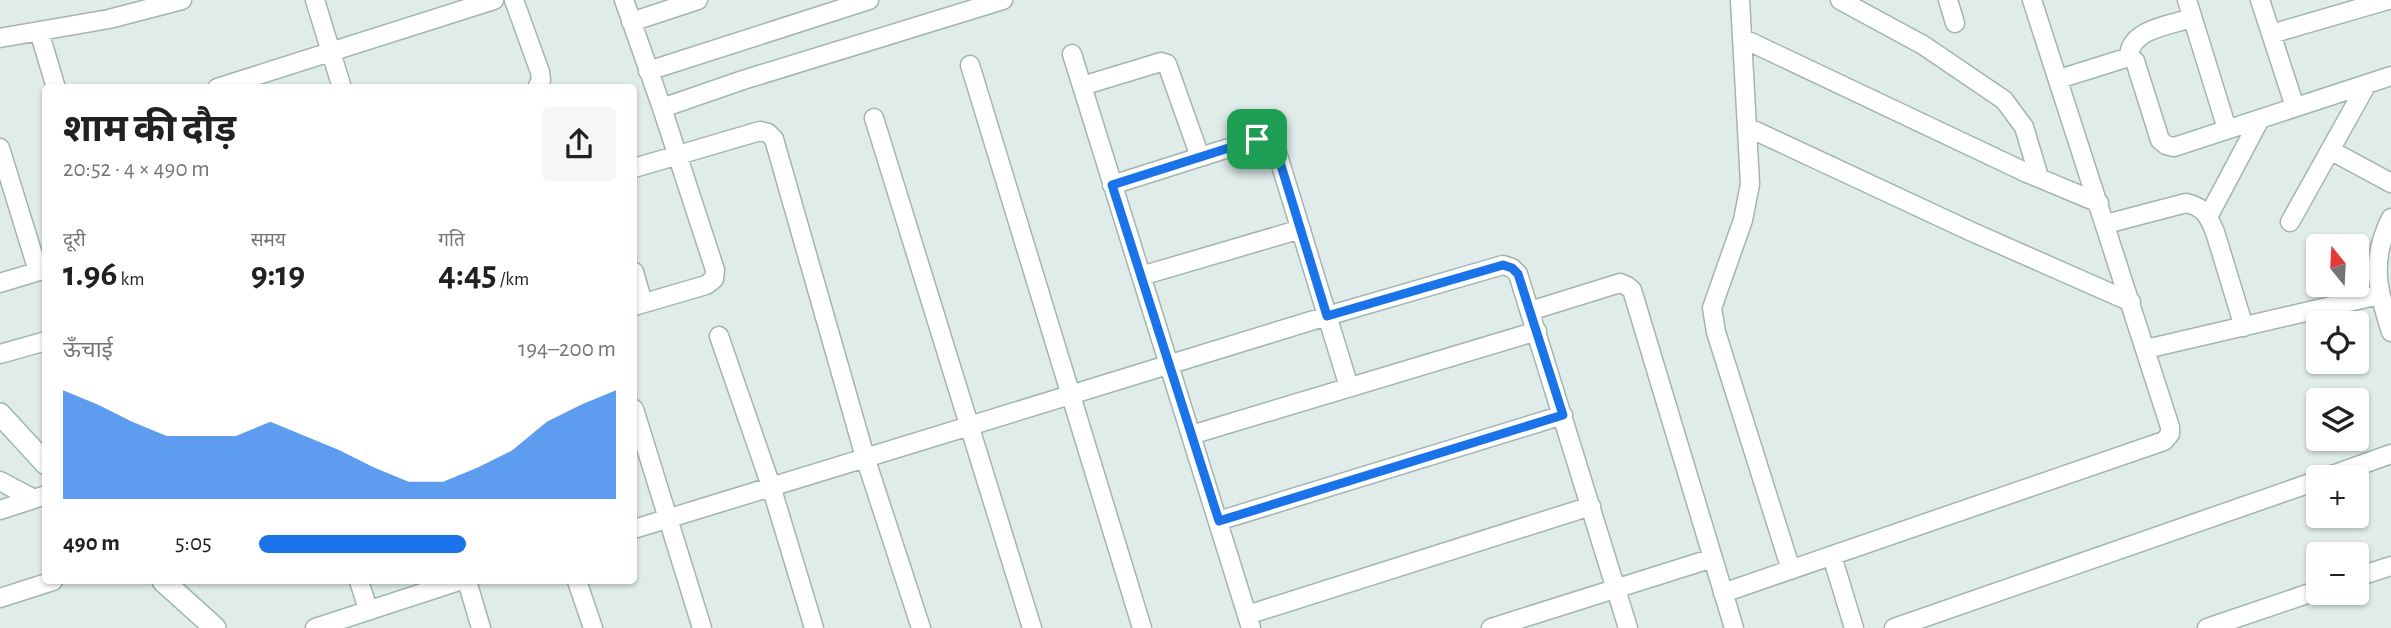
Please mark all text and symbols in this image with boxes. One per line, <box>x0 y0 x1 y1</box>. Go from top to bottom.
button: share <box>542 107 616 181</box>
pin <box>1227 109 1287 169</box>
text: शाम की दौड़ <box>63 111 236 149</box>
icon: arrive <box>1238 120 1276 158</box>
text: 20:52 · 4 × 490 m <box>63 158 210 181</box>
text: दूरी <box>63 231 86 250</box>
text: समय <box>251 231 286 250</box>
text: गति <box>438 231 465 250</box>
north arrow <box>2306 234 2370 298</box>
map controls <box>2306 234 2369 605</box>
text: 1.96 <box>63 257 117 292</box>
text: 9:19 <box>251 257 305 292</box>
text: 4:45 <box>438 257 497 292</box>
text: km <box>117 270 144 289</box>
text: /km <box>497 270 529 289</box>
button: locate <box>2306 311 2369 374</box>
text: 194–200 m <box>518 338 616 361</box>
text: ऊँचाई <box>63 339 113 362</box>
button: layers <box>2306 388 2369 451</box>
button: + <box>2306 465 2369 528</box>
text: 490 m <box>63 532 120 555</box>
text: 5:05 <box>175 532 212 555</box>
button: − <box>2306 542 2369 605</box>

